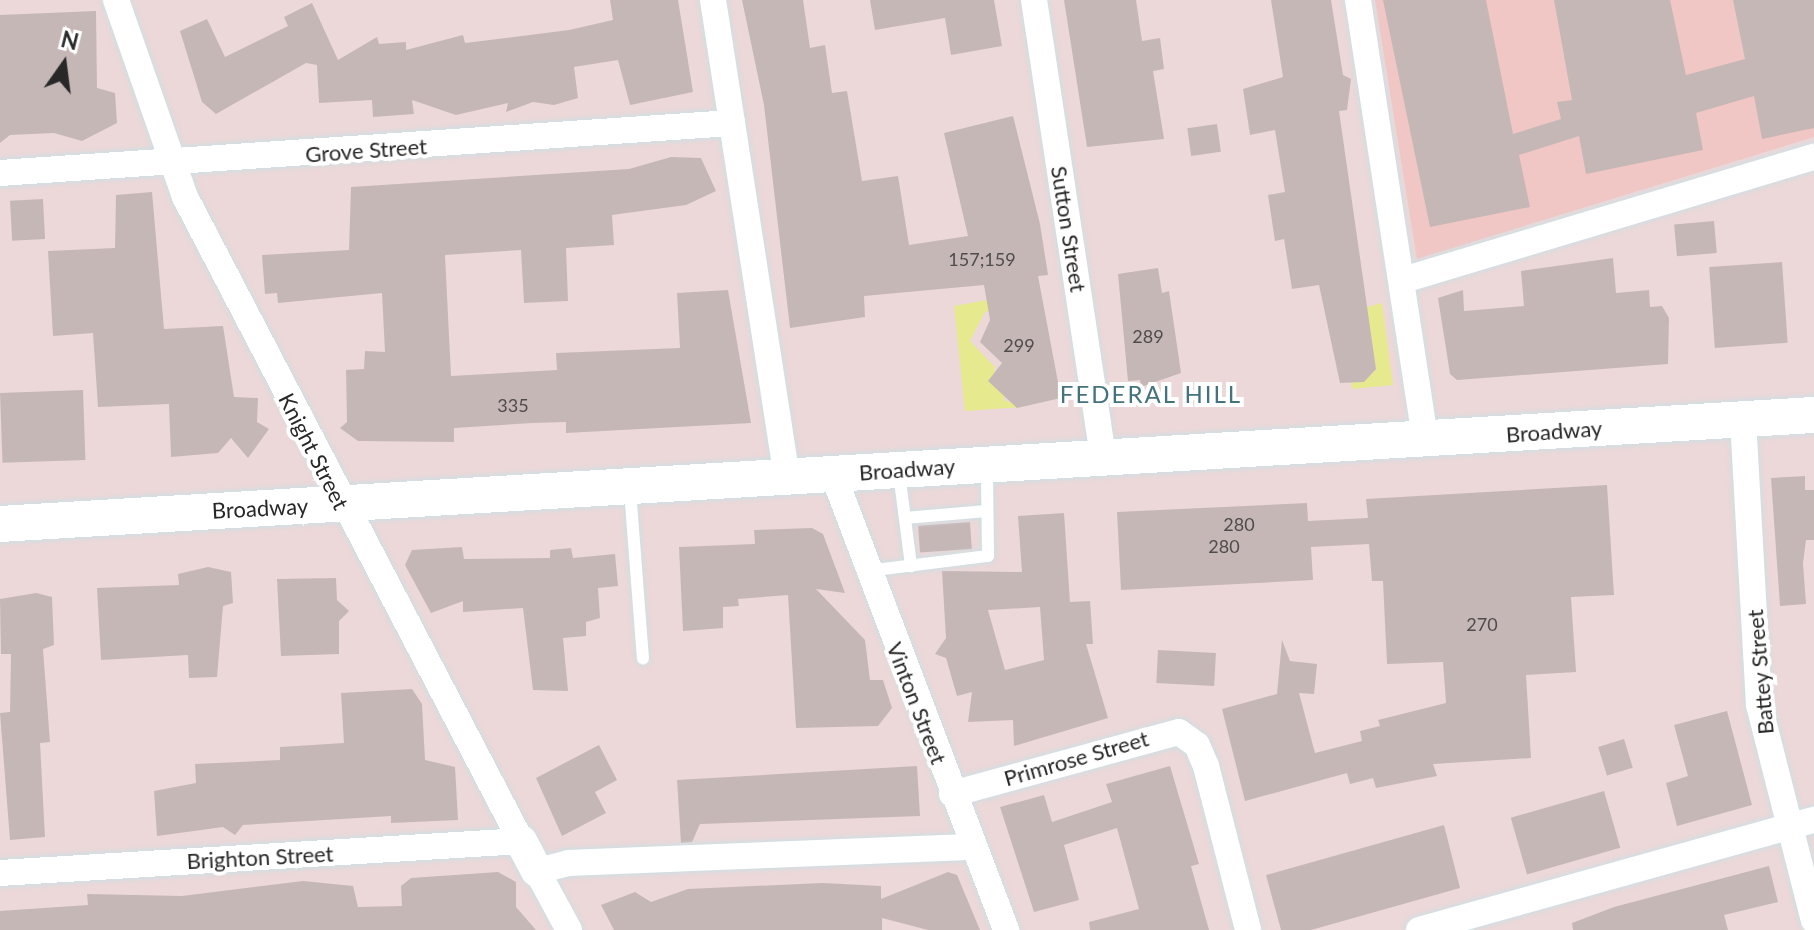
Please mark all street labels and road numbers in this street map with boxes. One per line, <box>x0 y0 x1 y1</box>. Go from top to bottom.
street label: Grove Street <box>304 133 428 167</box>
street label: Sutton Street <box>1046 164 1092 294</box>
street label: Knight Street <box>273 388 355 514</box>
street label: Broadway <box>1505 414 1603 448</box>
street label: Broadway <box>858 452 956 486</box>
street label: Broadway <box>211 492 309 524</box>
street label: Battey Street <box>1741 608 1779 736</box>
street label: Vinton Street <box>882 638 952 768</box>
street label: Primrose Street <box>1001 725 1151 791</box>
street label: Brighton Street <box>186 840 334 874</box>

